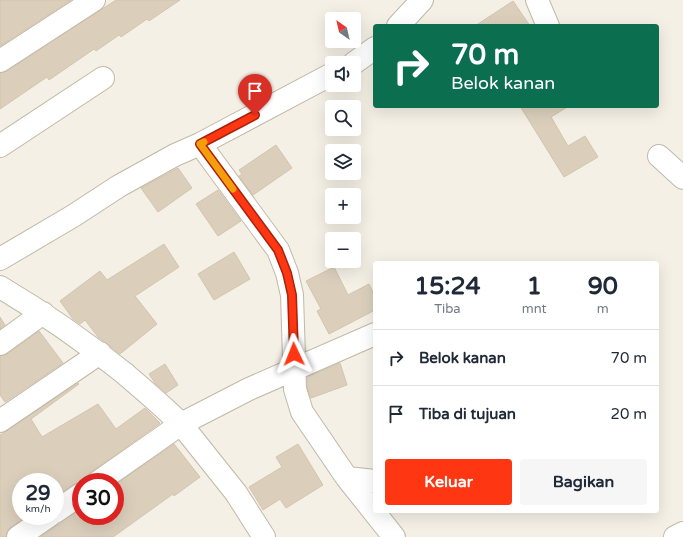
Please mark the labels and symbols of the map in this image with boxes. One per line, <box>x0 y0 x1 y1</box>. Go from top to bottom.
north arrow <box>325 12 361 48</box>
pin <box>238 74 272 115</box>
position arrow <box>273 333 315 375</box>
speed limit sign: 30 <box>72 473 124 525</box>

